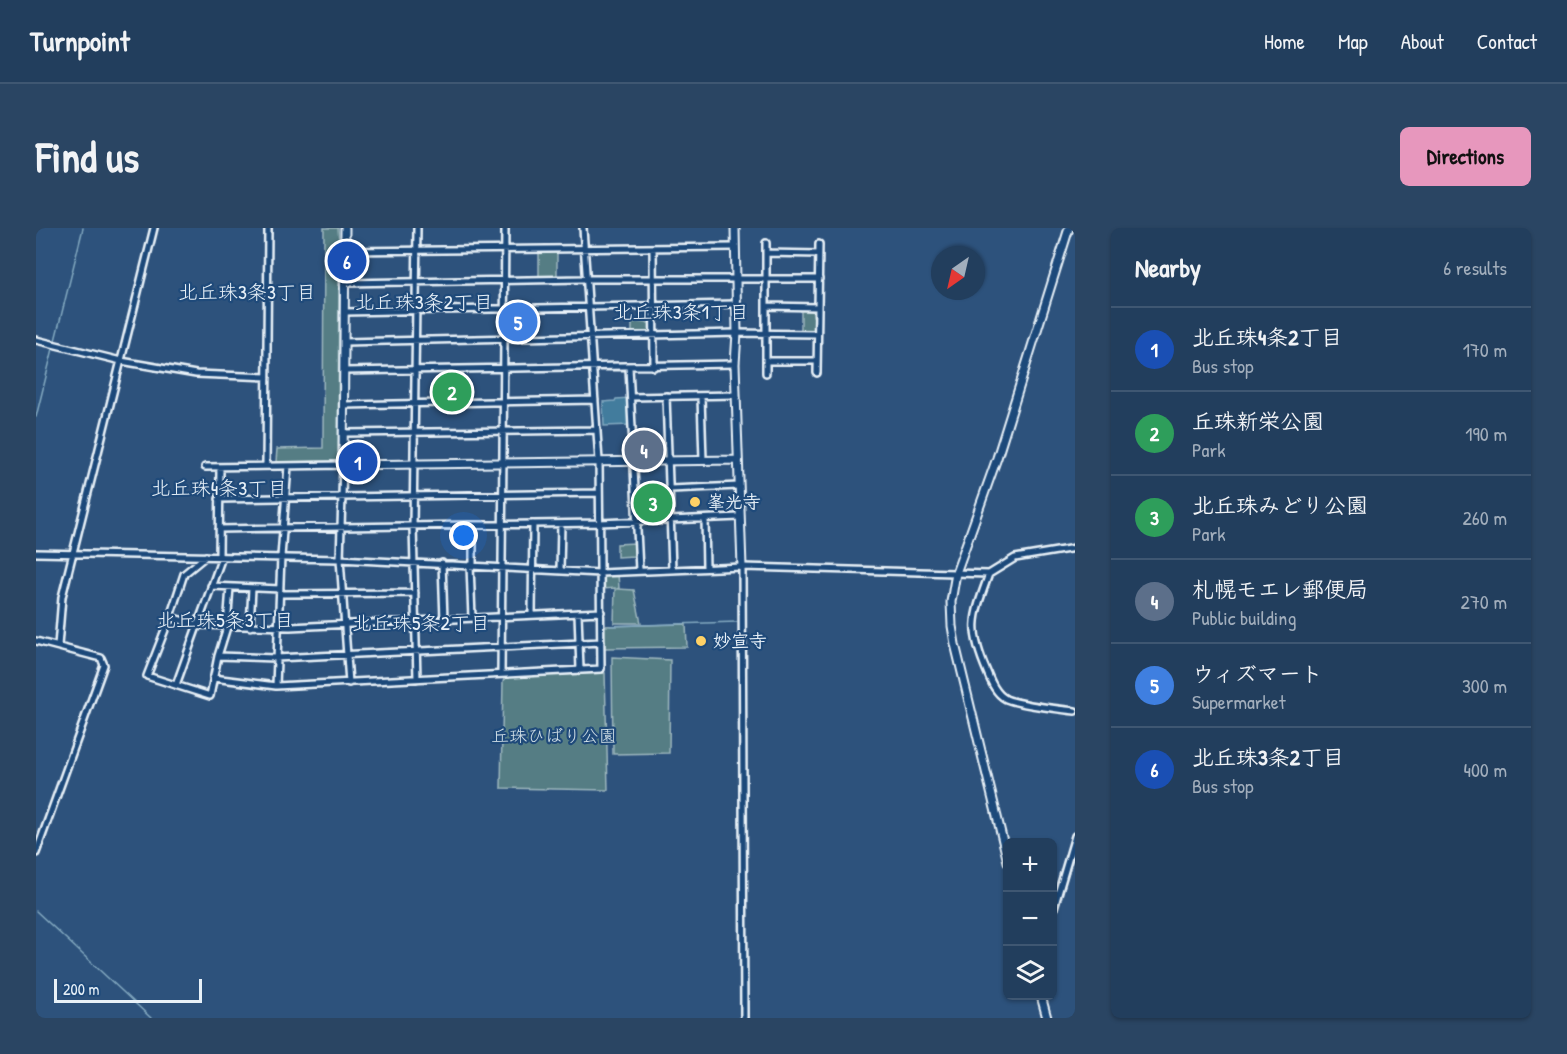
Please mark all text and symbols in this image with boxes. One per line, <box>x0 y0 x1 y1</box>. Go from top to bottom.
text: Turnpoint <box>30 22 130 60</box>
text: Home <box>1264 27 1305 56</box>
text: Map <box>1338 27 1368 56</box>
text: About <box>1401 27 1444 56</box>
text: Contact <box>1477 27 1537 56</box>
button: Directions <box>1400 127 1531 186</box>
text: Find us <box>36 128 139 185</box>
pin: 6 <box>328 238 366 284</box>
north arrow <box>931 246 985 300</box>
text: Nearby <box>1135 250 1201 285</box>
text: 6 results <box>1443 254 1507 281</box>
district label: 北丘珠3条3丁目 <box>178 278 316 305</box>
district label: 北丘珠3条2丁目 <box>355 288 493 315</box>
district label: 北丘珠3条1丁目 <box>613 298 749 325</box>
pin: 5 <box>498 300 538 344</box>
text: 北丘珠4条2丁目 <box>1192 322 1343 352</box>
text: 1 <box>1151 336 1158 363</box>
text: 170 m <box>1463 336 1507 363</box>
text: Bus stop <box>1192 352 1254 379</box>
pin: 2 <box>432 370 472 414</box>
text: 丘珠新栄公園 <box>1192 406 1324 436</box>
text: 2 <box>1150 420 1159 447</box>
text: 190 m <box>1465 420 1507 447</box>
pin: 4 <box>624 428 664 472</box>
text: Park <box>1192 436 1225 463</box>
pin: 1 <box>338 440 378 484</box>
district label: 北丘珠4条3丁目 <box>151 474 287 501</box>
pin: 3 <box>634 480 672 526</box>
place label: 峯光寺 <box>707 489 761 514</box>
text: 北丘珠みどり公園 <box>1192 490 1368 520</box>
marker: 峯光寺 <box>688 495 702 509</box>
text: 3 <box>1150 504 1159 531</box>
text: 260 m <box>1463 504 1507 531</box>
text: Park <box>1192 520 1225 547</box>
your location <box>449 521 478 550</box>
text: 札幌モエレ郵便局 <box>1192 574 1368 604</box>
text: 4 <box>1151 588 1158 615</box>
text: 270 m <box>1461 588 1507 615</box>
text: Public building <box>1192 604 1296 631</box>
district label: 北丘珠5条3丁目 <box>156 606 294 633</box>
district label: 北丘珠5条2丁目 <box>352 609 490 636</box>
place label: 妙宣寺 <box>713 628 767 653</box>
marker: 妙宣寺 <box>694 634 708 648</box>
text: ウィズマート <box>1192 658 1323 688</box>
text: 5 <box>1150 672 1159 699</box>
text: 300 m <box>1462 672 1507 699</box>
text: Supermarket <box>1192 688 1286 715</box>
park label: 丘珠ひばり公園 <box>491 723 617 748</box>
text: 北丘珠3条2丁目 <box>1192 742 1344 772</box>
text: 6 <box>1151 756 1158 783</box>
text: 400 m <box>1463 756 1507 783</box>
text: Bus stop <box>1192 772 1254 799</box>
map controls <box>1003 838 1057 1000</box>
button: + <box>1003 838 1057 892</box>
button: − <box>1003 892 1057 946</box>
button: layers <box>1003 946 1057 1000</box>
scale bar <box>54 976 202 1004</box>
text: 200 m <box>63 978 99 1000</box>

